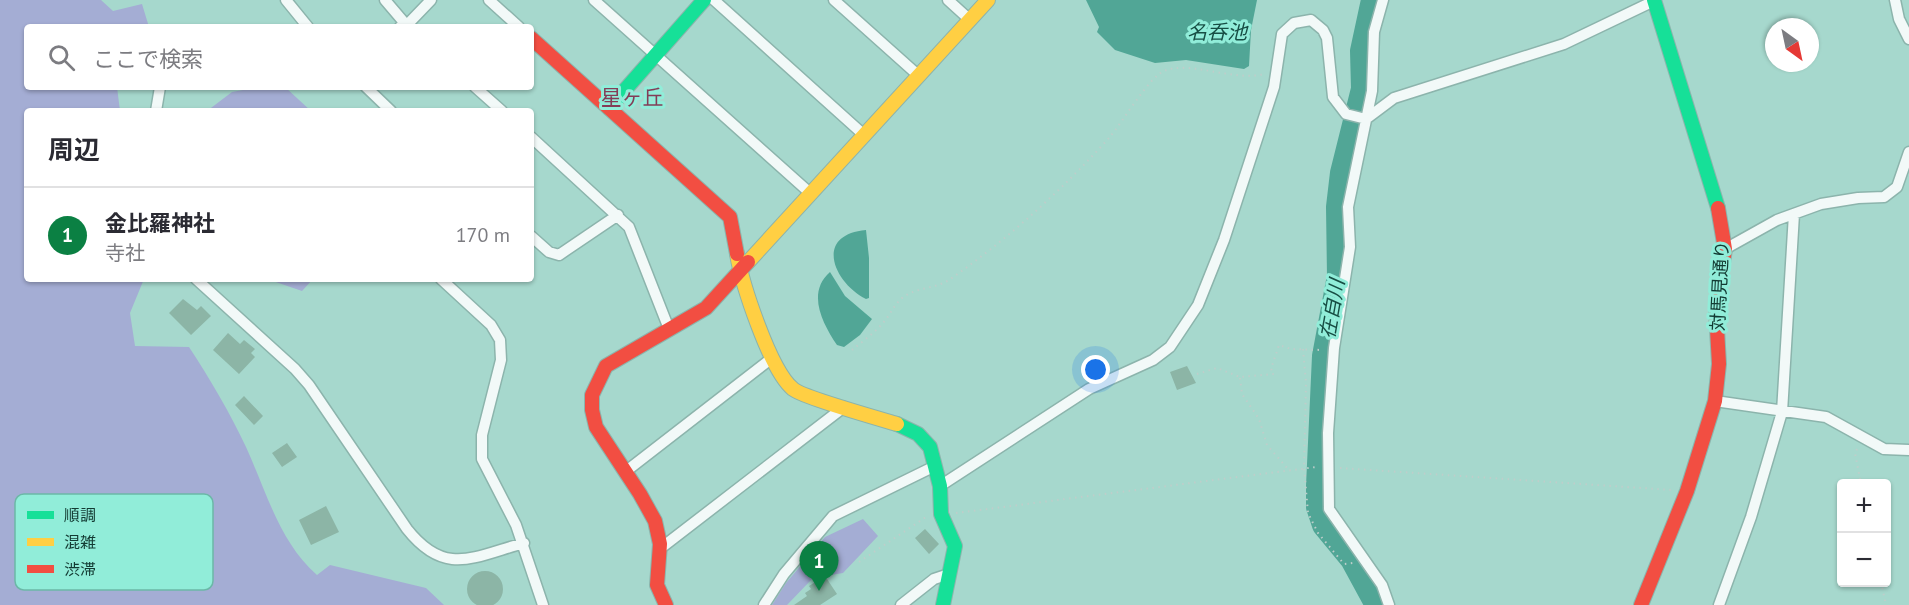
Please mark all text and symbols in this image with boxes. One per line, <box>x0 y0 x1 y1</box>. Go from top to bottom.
north arrow <box>1765 18 1819 72</box>
water label: 名呑池 <box>1187 19 1249 45</box>
search box <box>24 24 534 90</box>
icon: search <box>45 41 78 74</box>
text: ここで検索 <box>93 45 203 73</box>
district label: 星ヶ丘 <box>601 84 664 111</box>
text: 周辺 <box>48 133 100 166</box>
text: 金比羅神社 <box>105 209 215 237</box>
text: 1 <box>62 222 73 248</box>
text: 170 m <box>456 222 510 248</box>
text: 寺社 <box>105 240 145 266</box>
street label: 対馬見通り <box>1706 240 1733 332</box>
water label: 在自川 <box>1314 275 1350 341</box>
your location <box>1081 355 1110 384</box>
map controls <box>1837 479 1891 587</box>
button: + <box>1837 479 1891 533</box>
legend <box>15 494 213 590</box>
text: 順調 <box>64 505 96 525</box>
text: 混雑 <box>64 532 96 552</box>
button: − <box>1837 533 1891 587</box>
pin: 1 <box>800 542 838 591</box>
text: 渋滞 <box>64 559 96 579</box>

